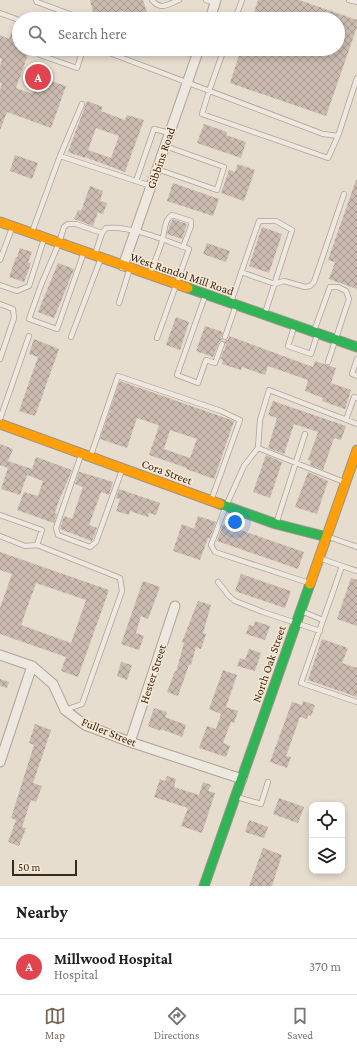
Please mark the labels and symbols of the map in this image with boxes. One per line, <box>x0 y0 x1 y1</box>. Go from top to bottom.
pin: A <box>25 62 51 92</box>
street label: Gibbins Road <box>144 125 178 191</box>
street label: West Randol Mill Road <box>128 250 236 299</box>
street label: Cora Street <box>140 456 195 488</box>
your location <box>225 512 245 532</box>
street label: North Oak Street <box>249 623 289 704</box>
street label: Hester Street <box>137 642 170 705</box>
street label: Fuller Street <box>79 715 140 750</box>
scale bar <box>12 858 77 877</box>

